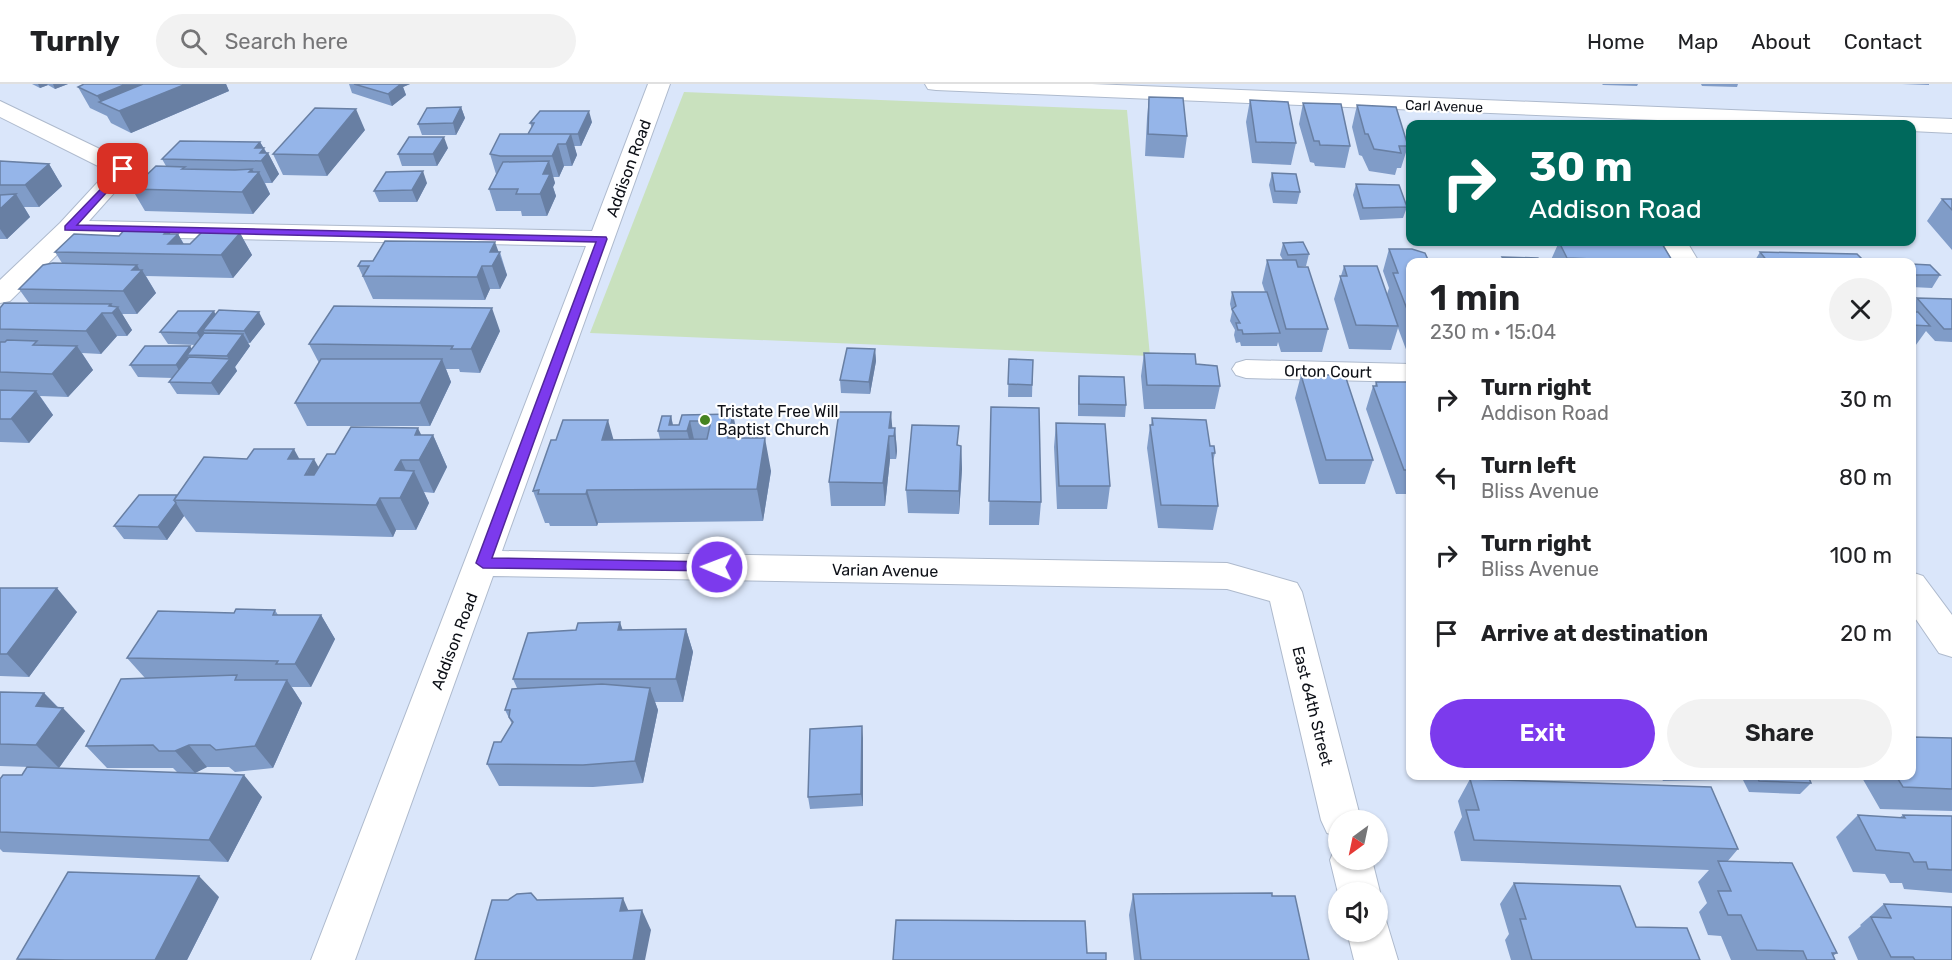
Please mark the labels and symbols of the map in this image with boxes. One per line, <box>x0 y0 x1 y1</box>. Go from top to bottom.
street label: Carl Avenue <box>1405 97 1483 116</box>
street label: Addison Road <box>602 117 655 220</box>
pin <box>97 143 148 194</box>
street label: Orton Court <box>1284 361 1372 382</box>
place label: Tristate Free Will Baptist Church <box>717 402 838 439</box>
marker: Tristate Free Will Baptist Church <box>698 413 712 427</box>
position arrow <box>685 535 749 599</box>
street label: Varian Avenue <box>832 560 938 581</box>
street label: Addison Road <box>427 590 482 692</box>
street label: East 64th Street <box>1288 644 1337 768</box>
north arrow <box>1328 810 1388 870</box>

